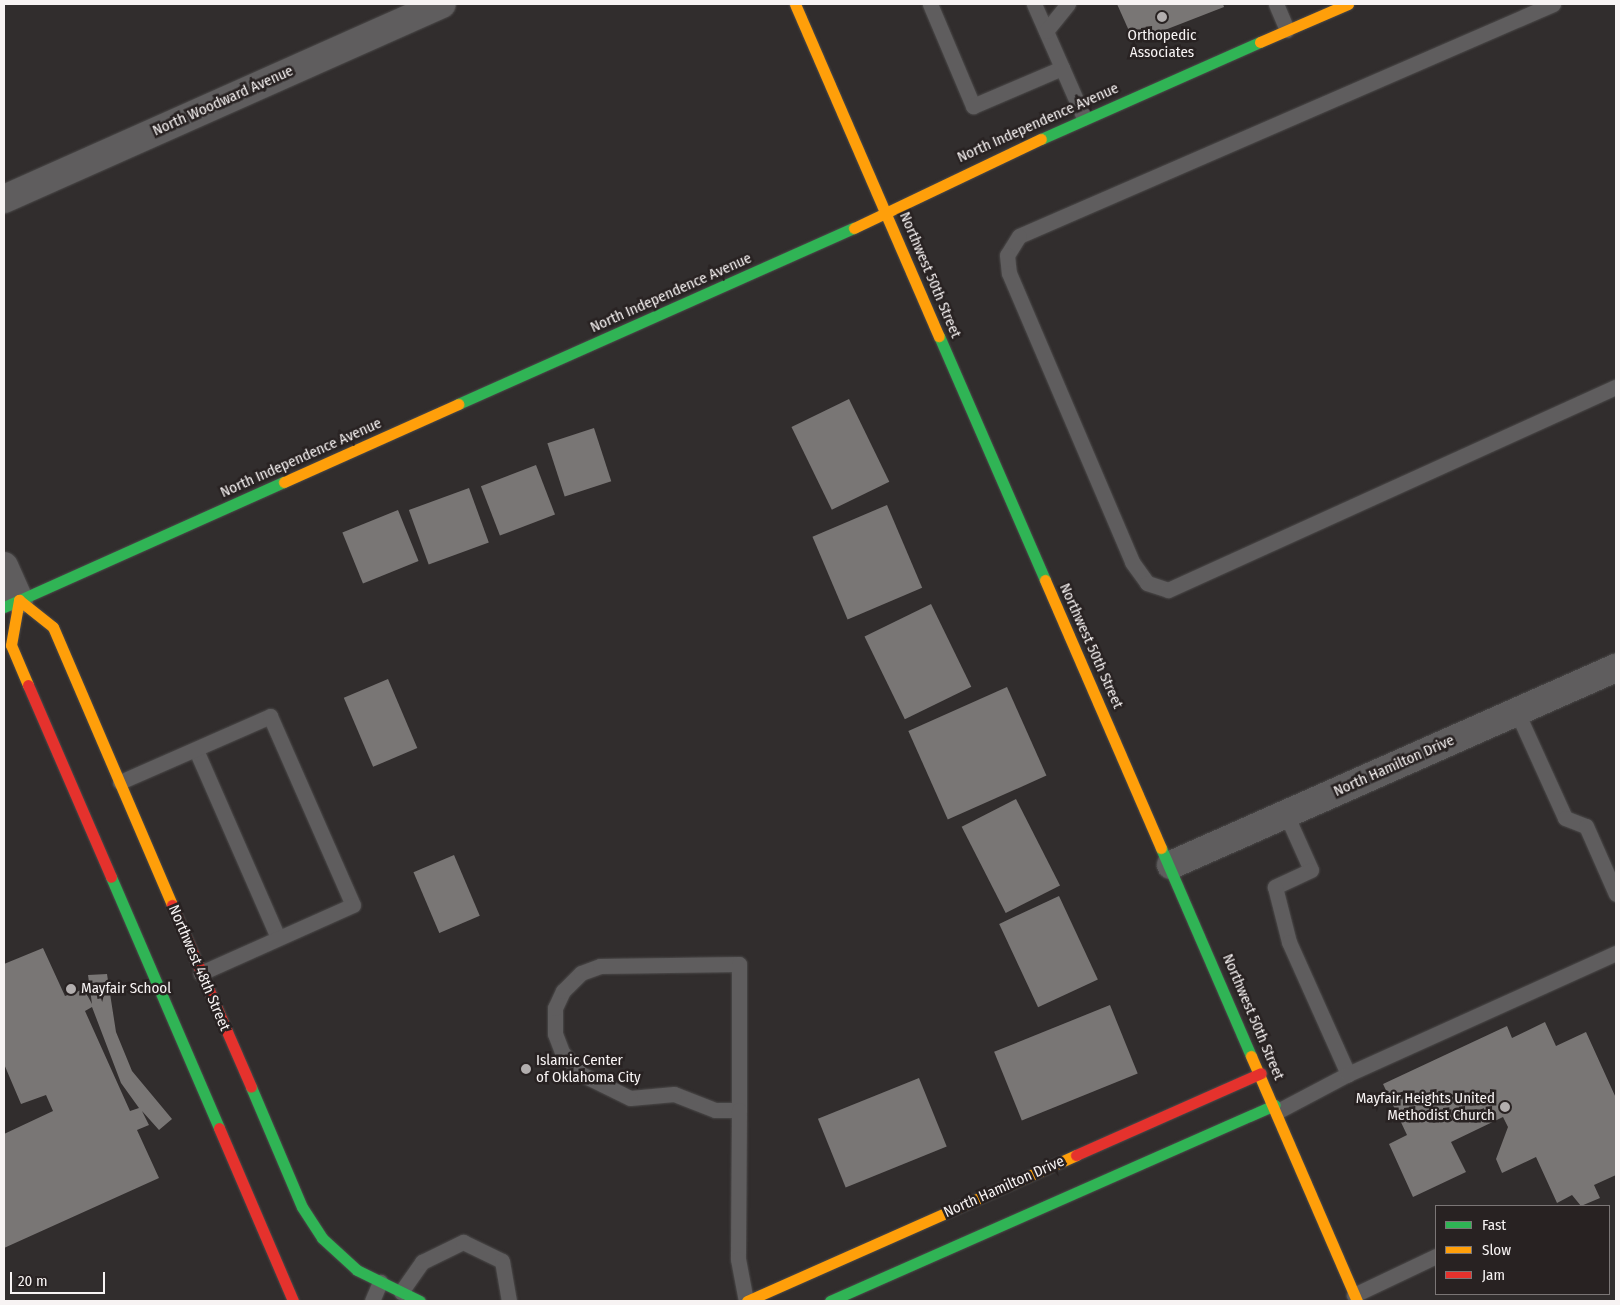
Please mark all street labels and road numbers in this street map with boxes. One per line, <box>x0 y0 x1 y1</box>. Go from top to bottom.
street label: North Woodward Avenue <box>150 62 296 140</box>
street label: North Independence Avenue <box>955 79 1121 167</box>
street label: Northwest 50th Street <box>895 209 965 341</box>
street label: North Independence Avenue <box>588 249 754 337</box>
street label: North Independence Avenue <box>218 414 384 502</box>
street label: Northwest 50th Street <box>1055 581 1127 711</box>
street label: North Hamilton Drive <box>1331 731 1457 801</box>
street label: Northwest 48th Street <box>164 902 234 1034</box>
street label: Northwest 50th Street <box>1218 951 1288 1083</box>
street label: North Hamilton Drive <box>941 1152 1067 1222</box>

